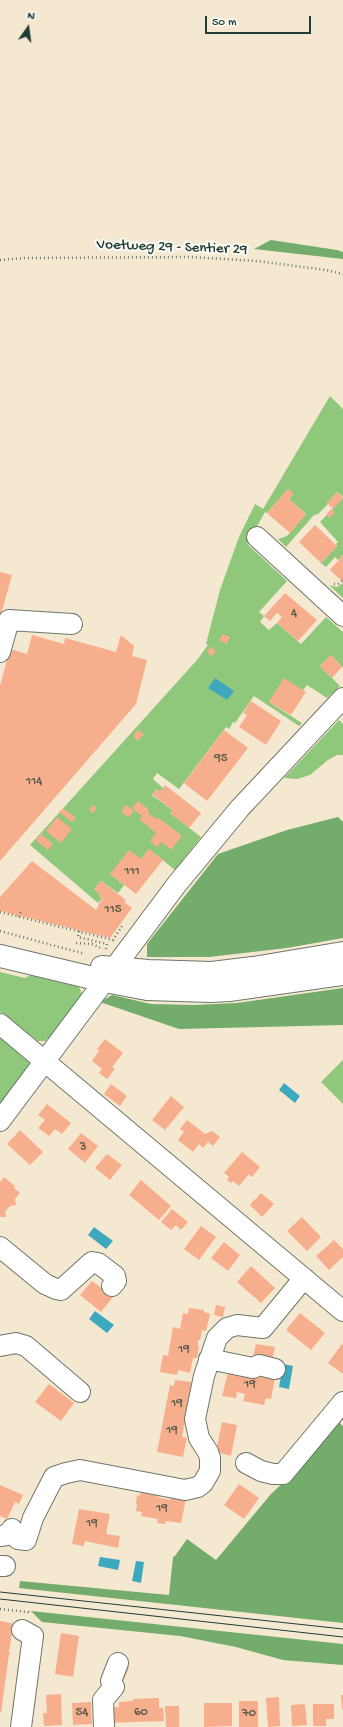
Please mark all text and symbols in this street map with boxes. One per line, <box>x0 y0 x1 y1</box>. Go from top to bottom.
north arrow <box>8 8 48 48</box>
scale bar <box>207 8 313 34</box>
text: N <box>26 10 36 23</box>
text: 50 m <box>212 16 237 30</box>
street label: Voetweg 29 - Sentier 29 <box>96 236 248 260</box>
house number: 4 <box>291 606 297 622</box>
house number: 95 <box>214 751 228 767</box>
house number: 114 <box>26 774 42 790</box>
house number: 111 <box>124 864 140 880</box>
house number: 115 <box>104 902 122 918</box>
house number: 3 <box>80 1140 86 1156</box>
house number: 19 <box>178 1342 190 1358</box>
house number: 19 <box>244 1377 256 1393</box>
house number: 19 <box>171 1396 183 1412</box>
house number: 19 <box>166 1423 178 1439</box>
house number: 19 <box>156 1501 168 1517</box>
house number: 19 <box>86 1516 98 1532</box>
house number: 54 <box>76 1705 88 1721</box>
house number: 60 <box>134 1705 148 1721</box>
house number: 70 <box>242 1706 256 1722</box>

